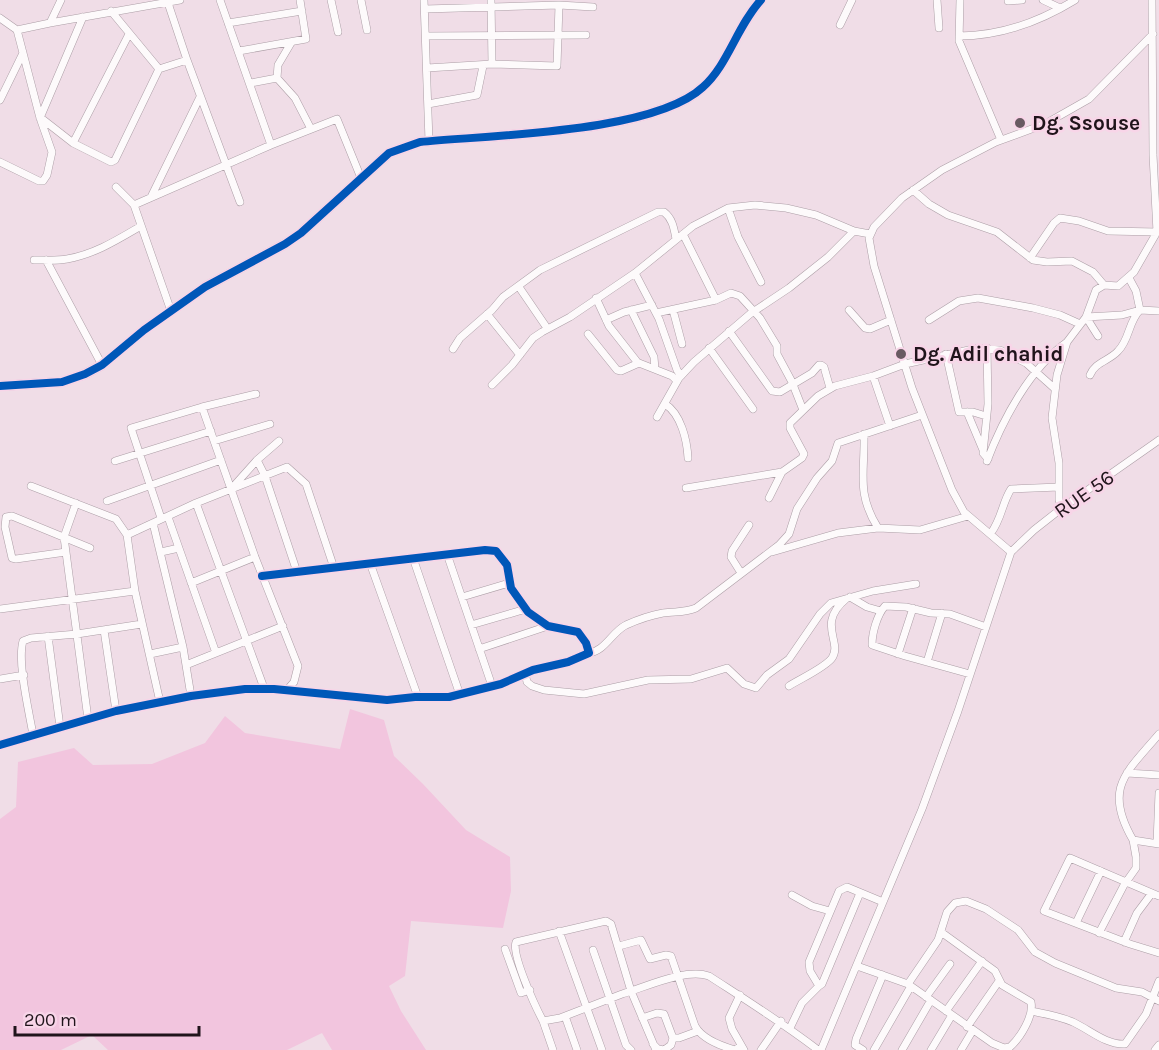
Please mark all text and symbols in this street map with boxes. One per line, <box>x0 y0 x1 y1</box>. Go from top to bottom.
place label: Dg. Ssouse <box>1032 111 1140 135</box>
marker: Dg. Ssouse <box>1013 116 1027 130</box>
place label: Dg. Adil chahid <box>913 342 1063 366</box>
marker: Dg. Adil chahid <box>894 347 908 361</box>
street label: RUE 56 <box>1050 465 1118 523</box>
scale bar <box>15 999 200 1037</box>
text: 200 m <box>24 1009 77 1031</box>

